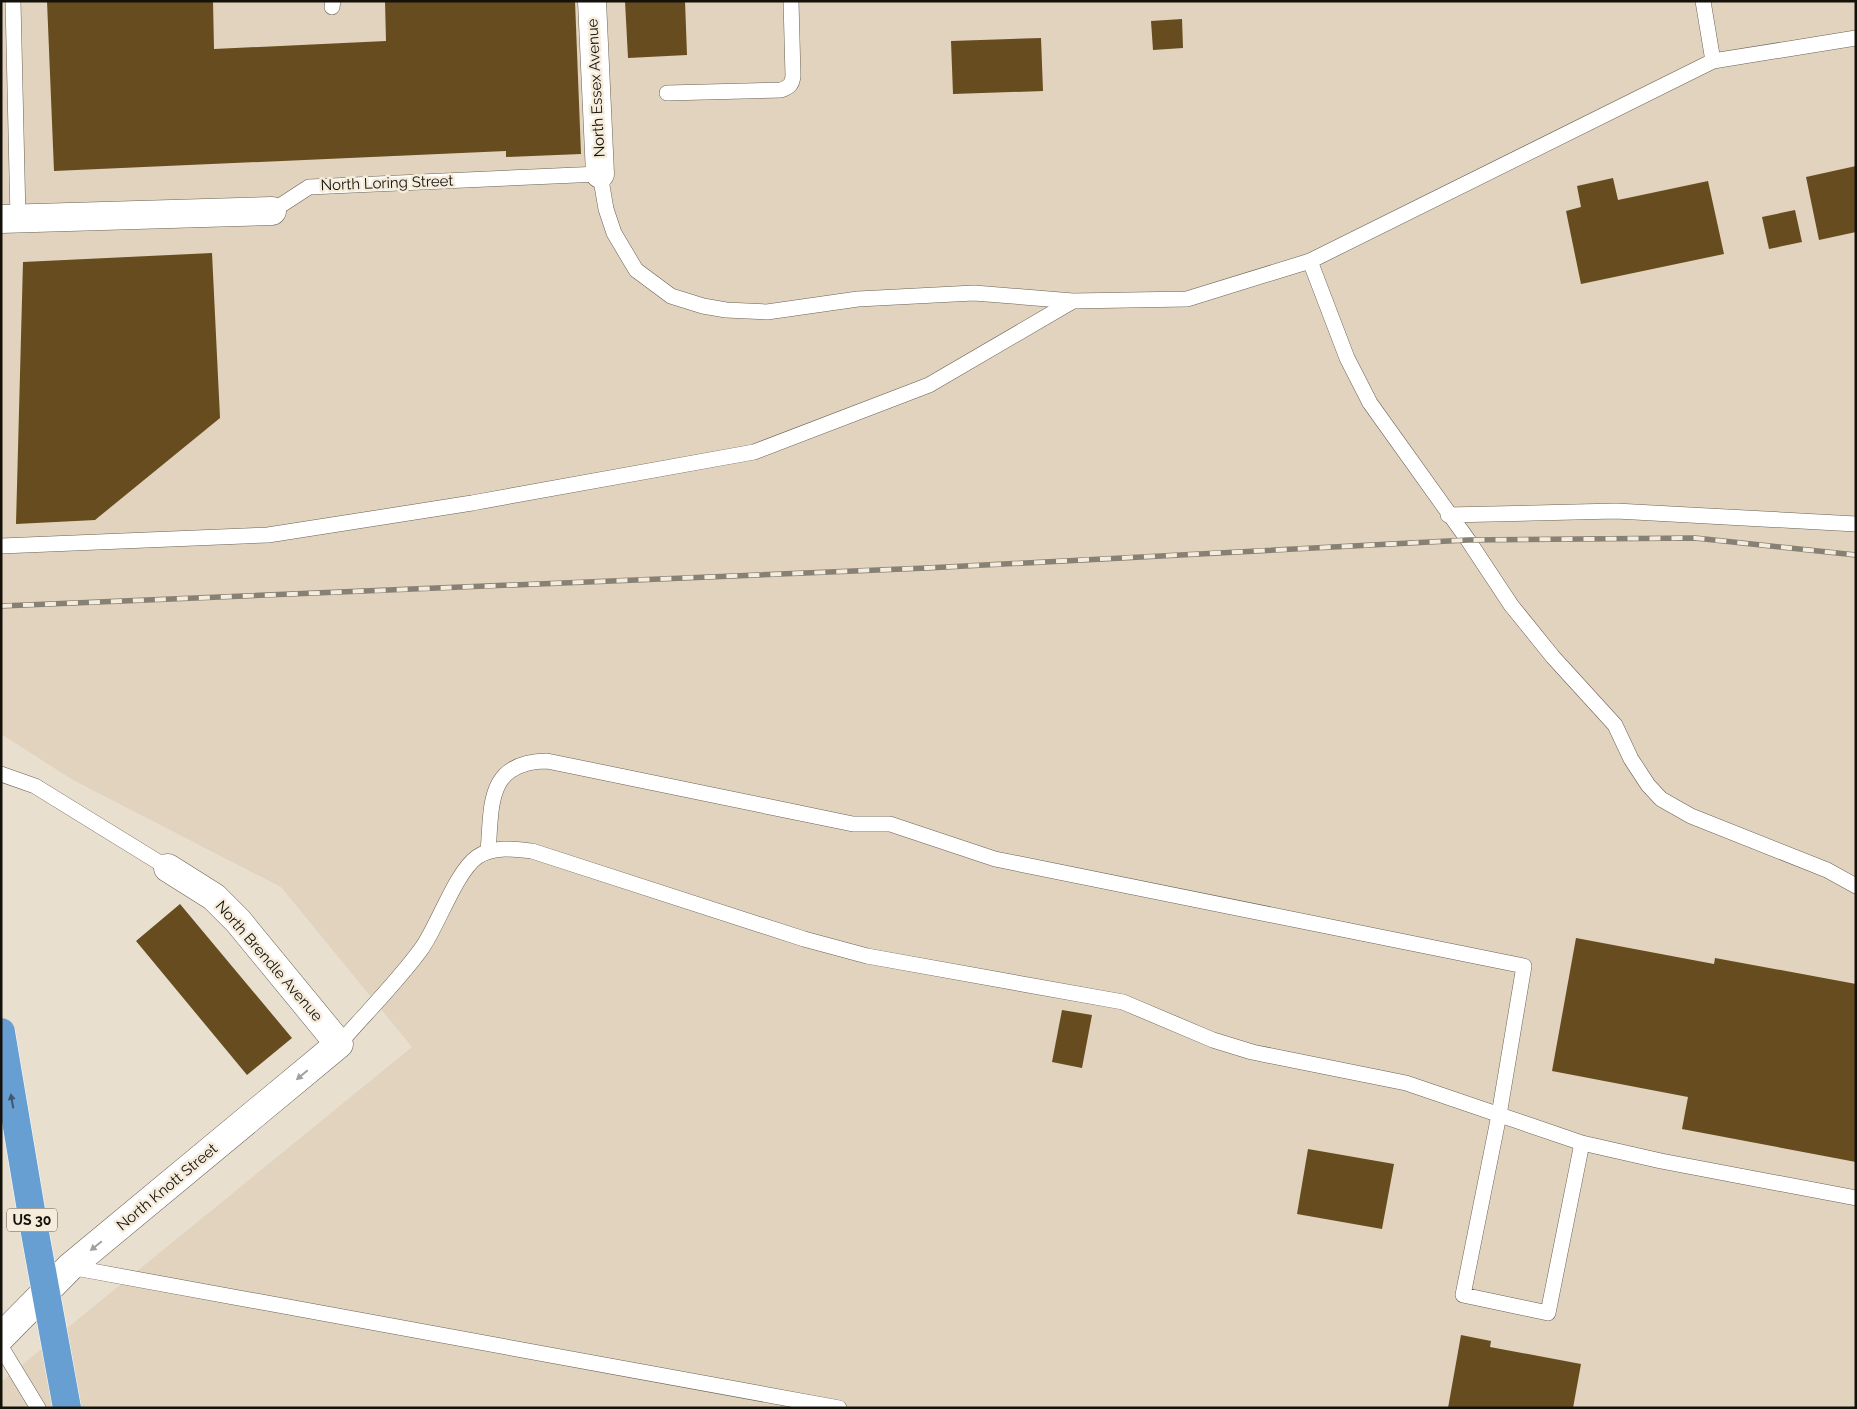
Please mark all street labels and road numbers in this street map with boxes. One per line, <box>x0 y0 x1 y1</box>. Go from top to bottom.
street label: North Essex Avenue <box>583 18 609 158</box>
street label: North Loring Street <box>320 172 454 194</box>
street label: North Brendle Avenue <box>212 897 326 1025</box>
street label: North Knott Street <box>113 1140 221 1234</box>
road number: US 30 <box>7 1208 57 1232</box>

